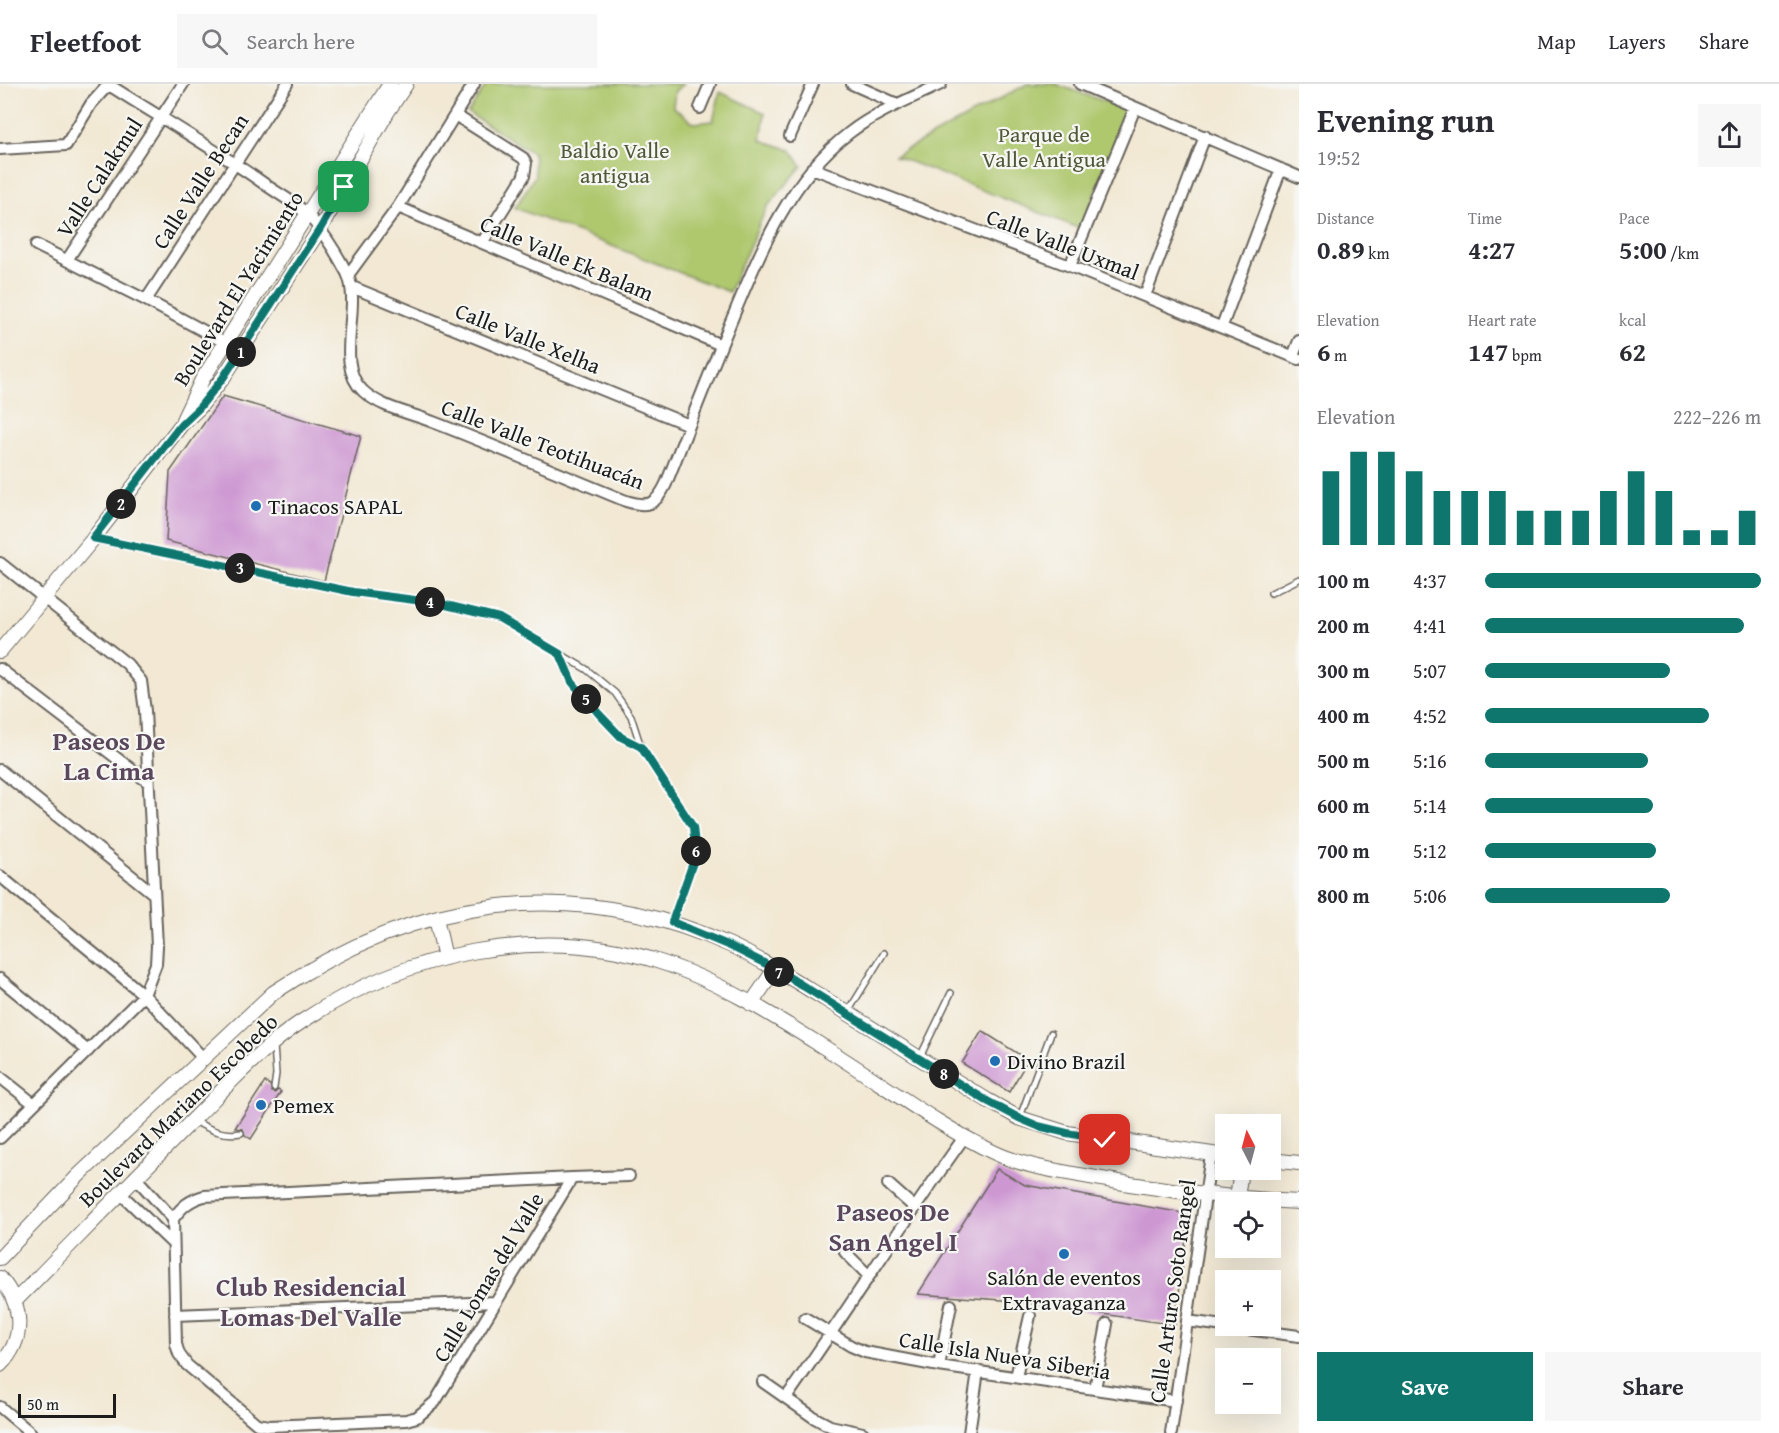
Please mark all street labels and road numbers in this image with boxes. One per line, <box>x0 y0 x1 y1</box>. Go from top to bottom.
street label: Calle Valle Becan <box>144 106 256 255</box>
street label: Valle Calakmul <box>48 111 150 243</box>
street label: Boulevard El Yacimiento <box>165 184 311 392</box>
street label: Calle Valle Uxmal <box>982 200 1144 288</box>
street label: Calle Valle Ek Balam <box>475 207 659 309</box>
street label: Calle Valle Xelha <box>451 294 606 382</box>
street label: Calle Valle Teotihuacán <box>437 391 650 498</box>
street label: Boulevard Mariano Escobedo <box>71 1006 285 1214</box>
street label: Calle Arturo Soto Rangel <box>1140 1177 1204 1405</box>
street label: Calle Lomas del Valle <box>425 1186 551 1368</box>
street label: Calle Isla Nueva Siberia <box>897 1323 1114 1388</box>

